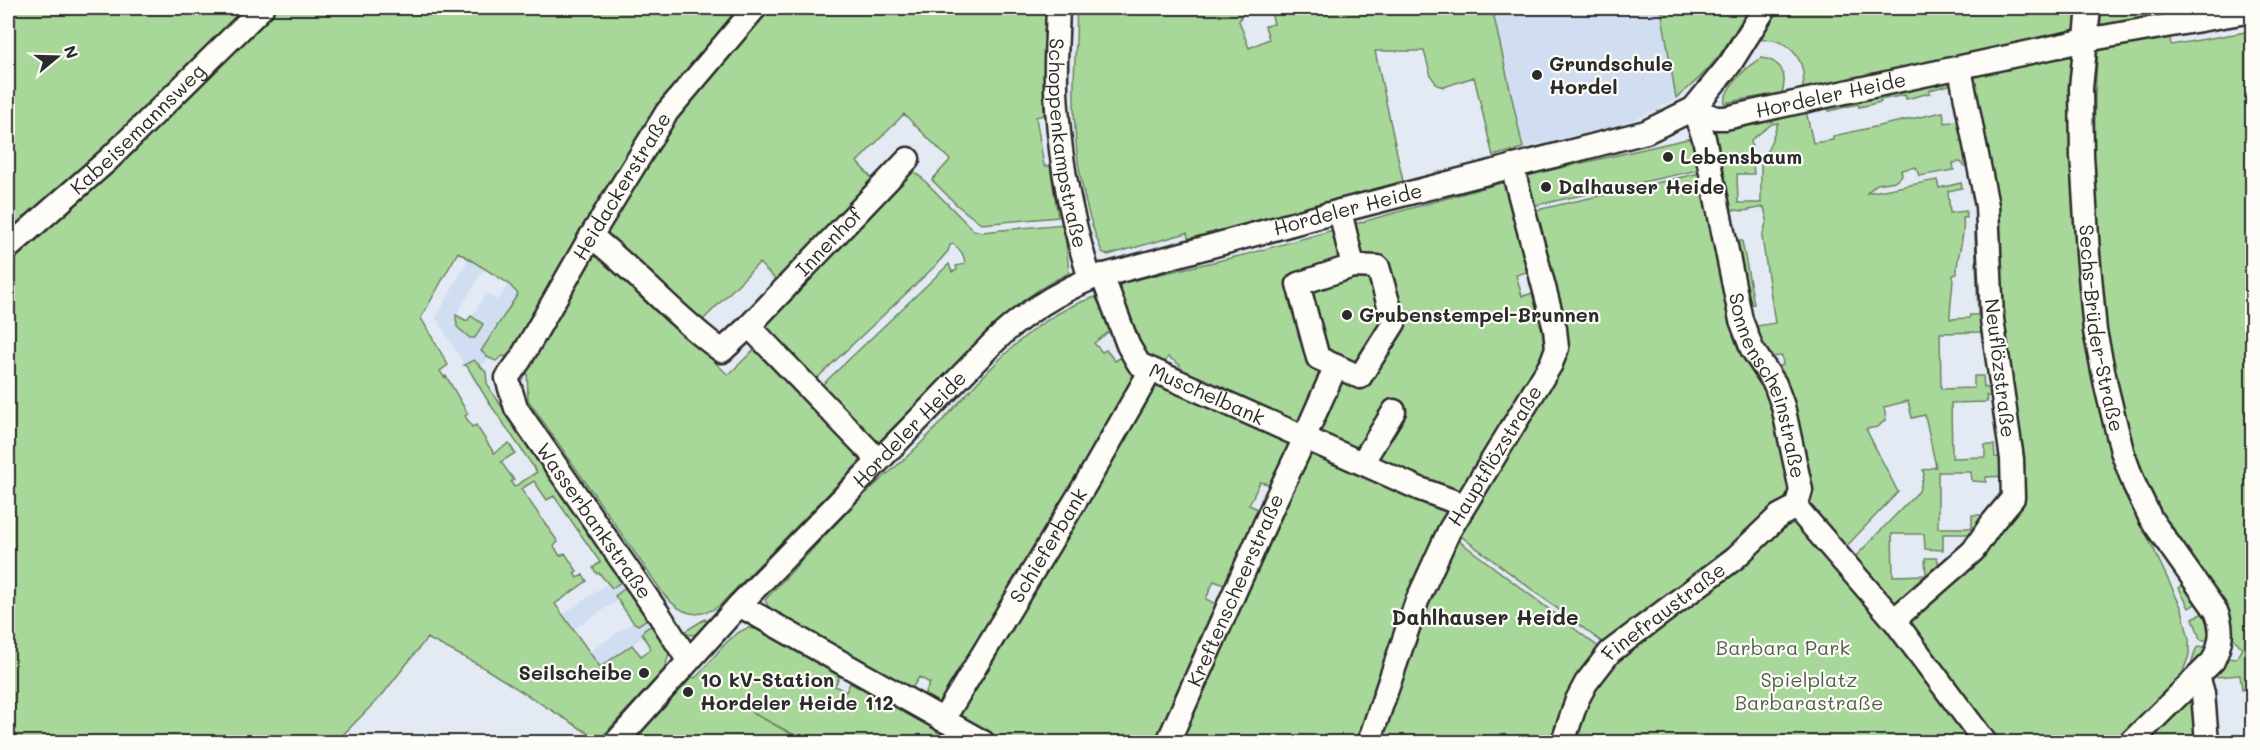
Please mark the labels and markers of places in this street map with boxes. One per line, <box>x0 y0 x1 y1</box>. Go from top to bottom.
place label: Grundschule Hordel <box>1549 50 1673 99</box>
marker: Grundschule Hordel <box>1530 68 1544 82</box>
place label: Lebensbaum <box>1680 143 1802 169</box>
marker: Lebensbaum <box>1661 150 1675 164</box>
place label: Dalhauser Heide <box>1558 173 1724 199</box>
marker: Dalhauser Heide <box>1539 180 1553 194</box>
place label: Grubenstempel-Brunnen <box>1359 301 1599 327</box>
marker: Grubenstempel-Brunnen <box>1340 308 1354 322</box>
place label: Seilscheibe <box>518 659 632 685</box>
marker: Seilscheibe <box>637 666 651 680</box>
place label: 10 kV-Station Hordeler Heide 112 <box>700 666 894 715</box>
marker: 10 kV-Station Hordeler Heide 112 <box>681 685 695 699</box>

